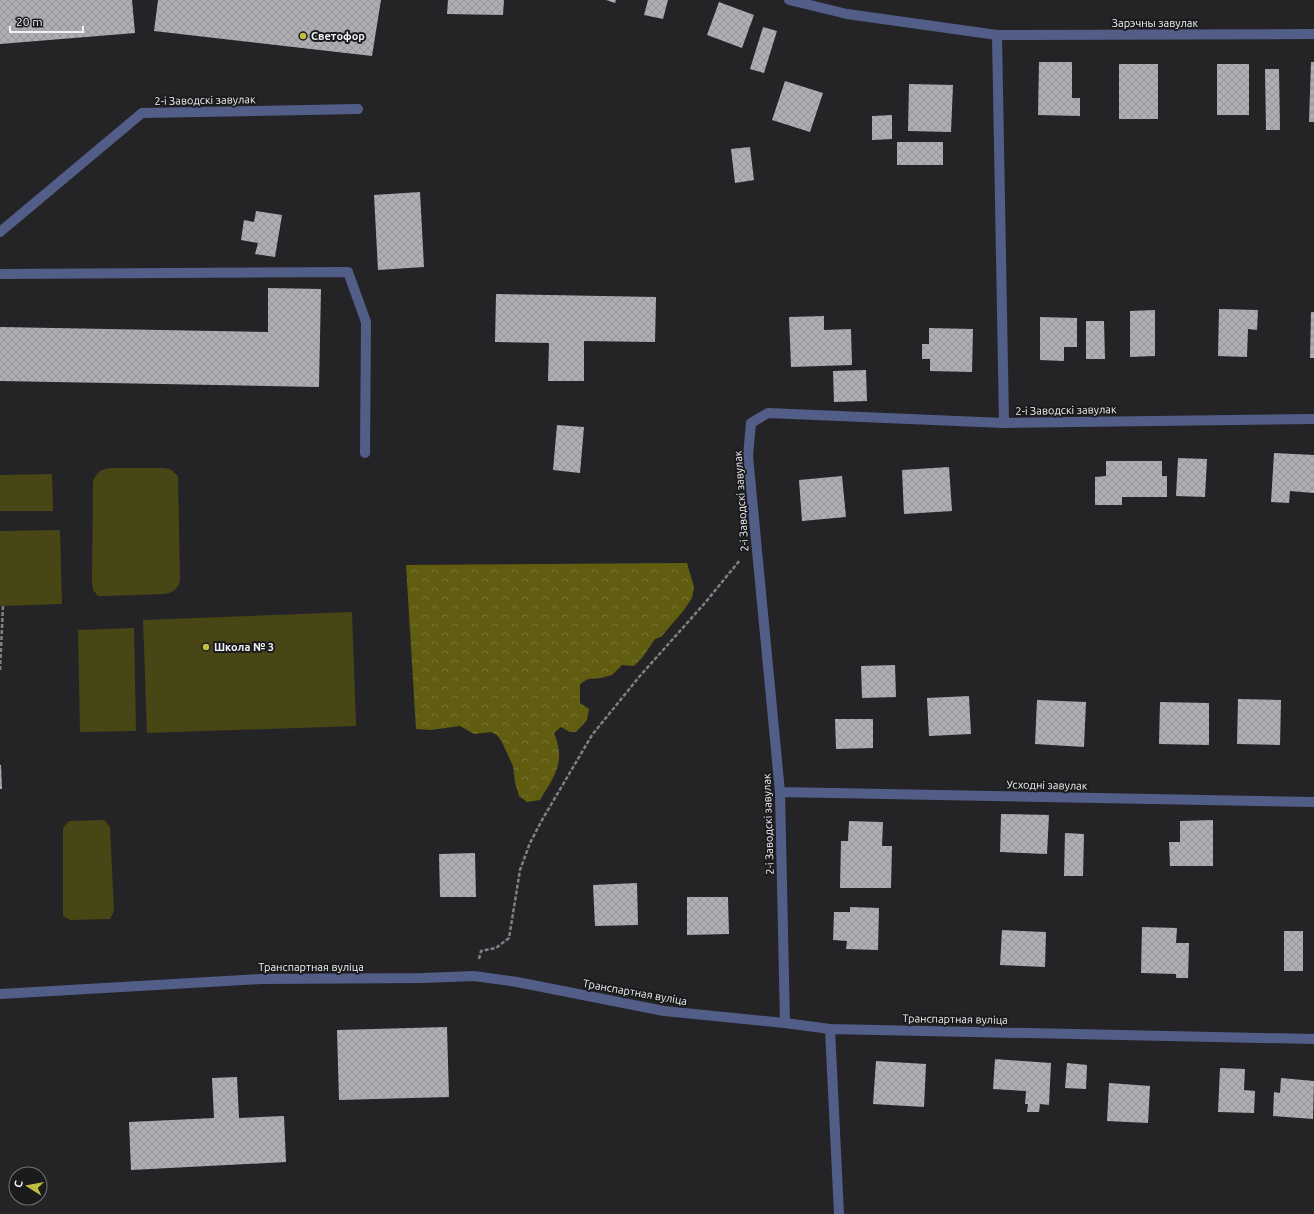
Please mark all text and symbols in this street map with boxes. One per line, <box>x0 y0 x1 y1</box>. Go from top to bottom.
scale bar <box>10 8 83 34</box>
text: 20 m <box>16 15 43 28</box>
street label: Зарэчны завулак <box>1112 17 1198 29</box>
place label: Светофор <box>311 30 365 42</box>
marker: Светофор <box>298 31 308 41</box>
street label: 2-і Заводскі завулак <box>154 93 256 107</box>
street label: 2-і Заводскі завулак <box>1015 403 1117 417</box>
street label: 2-і Заводскі завулак <box>731 450 751 552</box>
place label: Школа № 3 <box>214 641 274 653</box>
marker: Школа № 3 <box>201 642 211 652</box>
street label: 2-і Заводскі завулак <box>760 773 776 875</box>
street label: Усходні завулак <box>1006 778 1088 792</box>
street label: Транспартная вуліца <box>258 961 364 973</box>
street label: Транспартная вуліца <box>582 977 688 1007</box>
street label: Транспартная вуліца <box>902 1012 1008 1026</box>
north arrow <box>8 1166 48 1206</box>
text: С <box>12 1179 25 1189</box>

